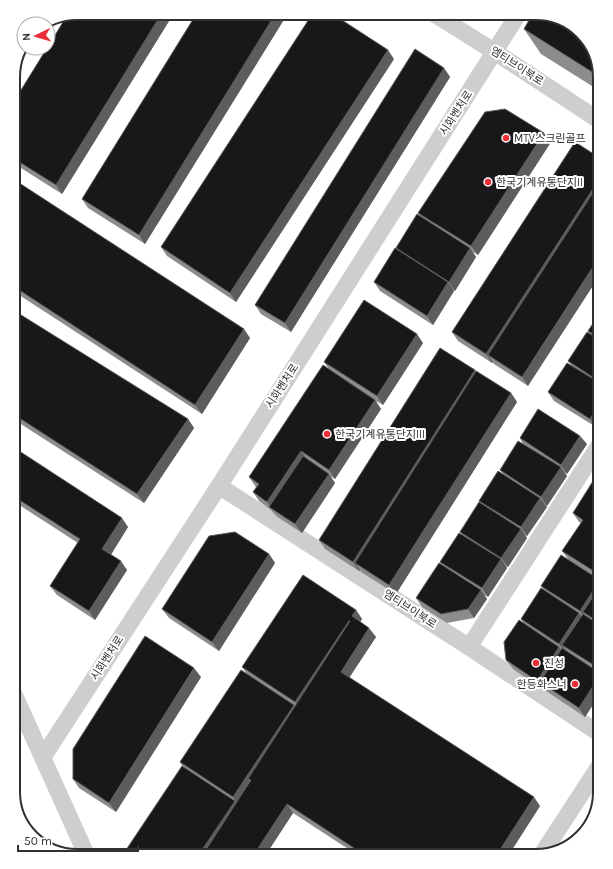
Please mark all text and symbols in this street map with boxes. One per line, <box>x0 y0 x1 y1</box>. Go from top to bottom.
north arrow <box>16 16 56 56</box>
text: N <box>20 32 33 41</box>
street label: 엠티브이북로 <box>488 44 546 88</box>
street label: 시화벤처로 <box>437 88 475 138</box>
place label: MTV스크린골프 <box>514 132 586 145</box>
marker: MTV스크린골프 <box>501 133 511 143</box>
place label: 한국기계유통단지II <box>496 176 583 189</box>
marker: 한국기계유통단지II <box>483 177 493 187</box>
street label: 시화벤처로 <box>263 361 301 411</box>
place label: 한국기계유통단지III <box>335 428 425 441</box>
marker: 한국기계유통단지III <box>322 429 332 439</box>
street label: 엠티브이북로 <box>381 587 439 631</box>
street label: 시화벤처로 <box>88 633 126 683</box>
place label: 진성 <box>544 657 564 670</box>
marker: 진성 <box>531 658 541 668</box>
place label: 한등화스너 <box>516 678 567 691</box>
marker: 한등화스너 <box>570 679 580 689</box>
scale bar <box>18 827 138 853</box>
text: 50 m <box>24 834 52 848</box>

